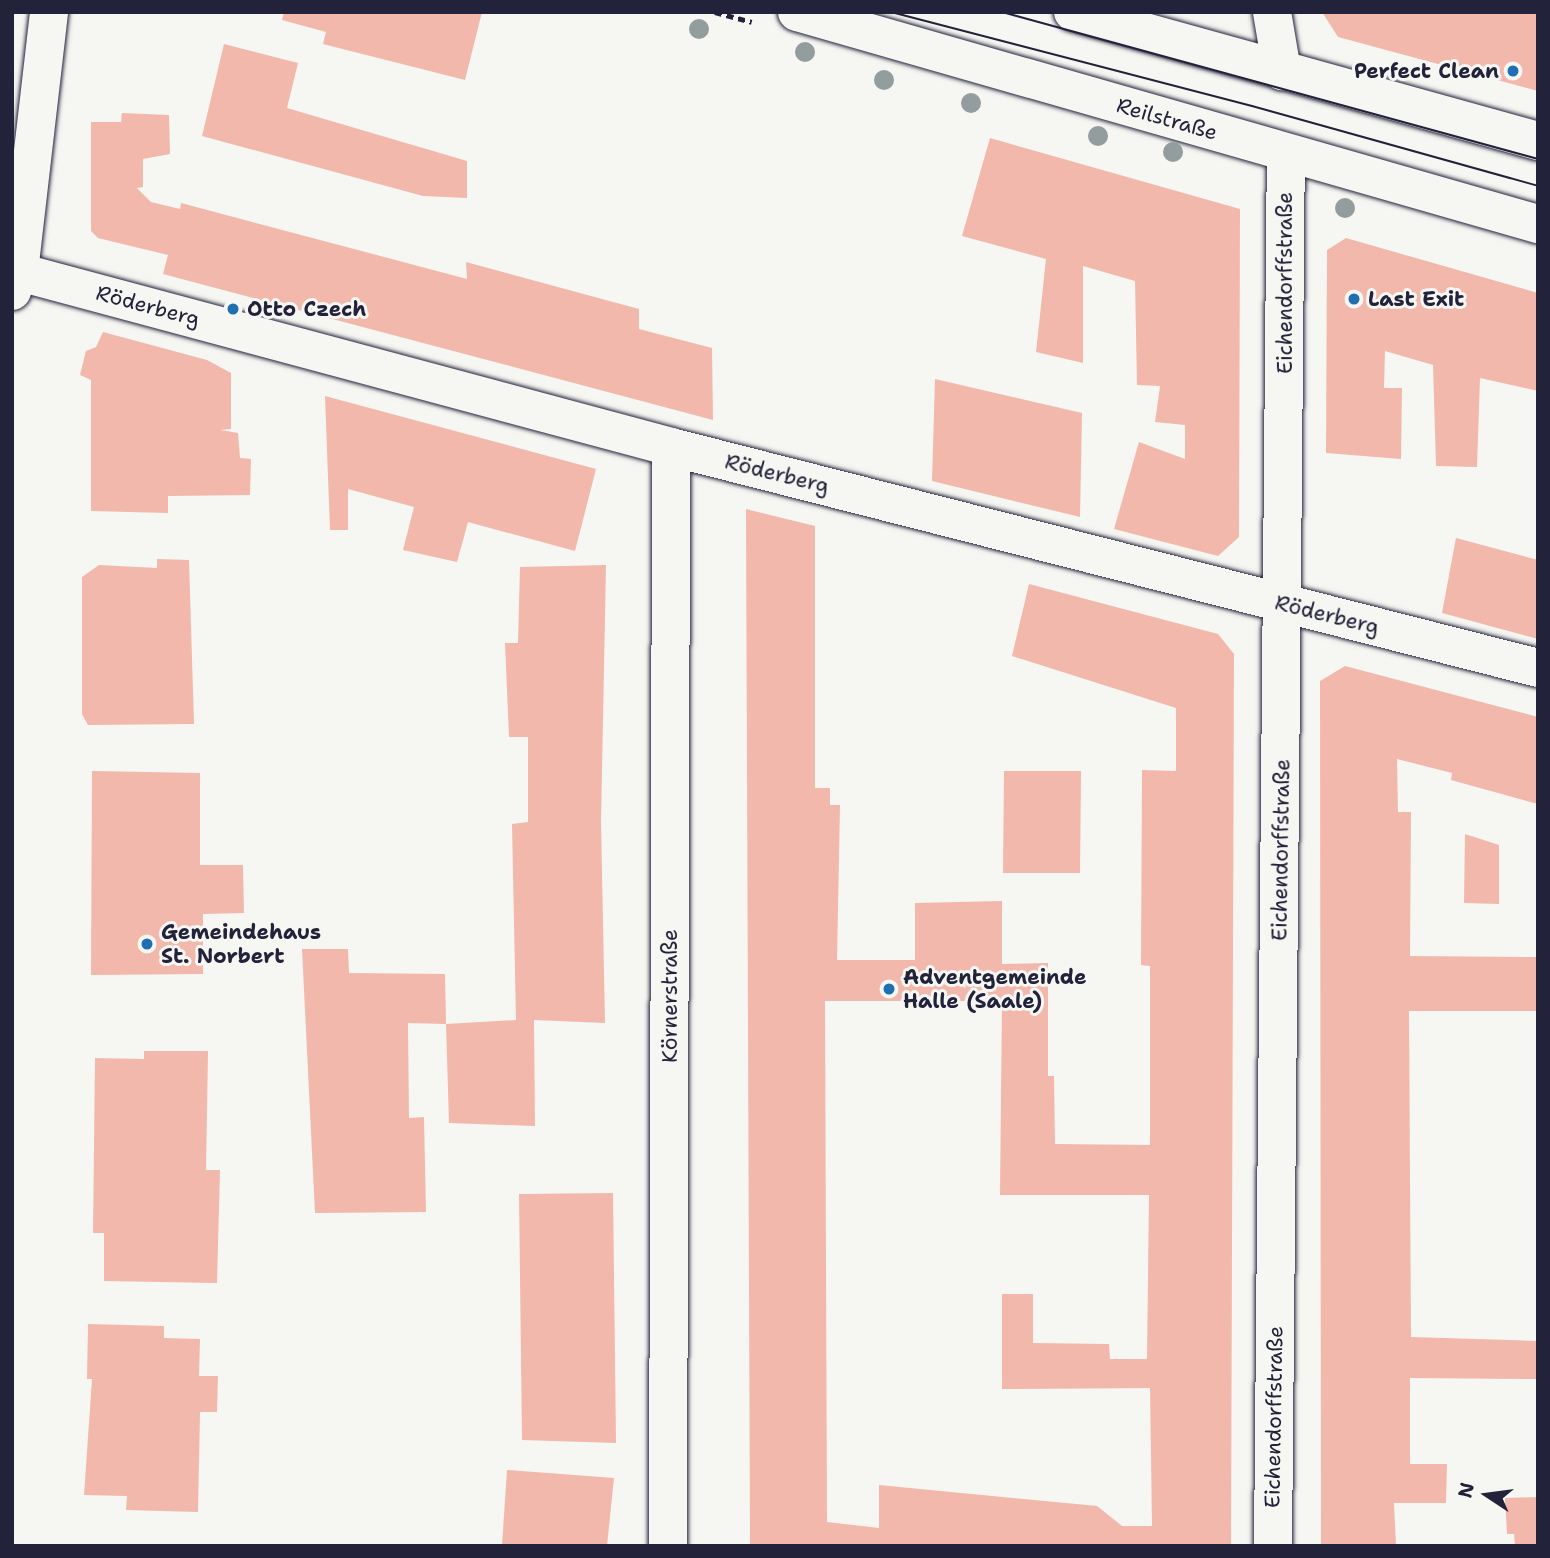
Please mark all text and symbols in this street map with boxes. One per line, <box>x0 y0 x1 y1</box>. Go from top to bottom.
place label: Perfect Clean <box>1354 58 1499 84</box>
marker: Perfect Clean <box>1505 63 1521 79</box>
street label: Reilstraße <box>1114 93 1220 145</box>
street label: Eichendorffstraße <box>1272 192 1298 374</box>
street label: Röderberg <box>93 280 203 332</box>
place label: Last Exit <box>1368 286 1464 312</box>
marker: Last Exit <box>1346 291 1362 307</box>
place label: Otto Czech <box>247 296 366 322</box>
marker: Otto Czech <box>225 301 241 317</box>
street label: Röderberg <box>722 449 832 499</box>
street label: Röderberg <box>1272 590 1382 640</box>
street label: Eichendorffstraße <box>1267 759 1295 941</box>
place label: Gemeindehaus St. Norbert <box>161 919 321 969</box>
street label: Körnerstraße <box>657 929 683 1063</box>
marker: Gemeindehaus St. Norbert <box>139 936 155 952</box>
place label: Adventgemeinde Halle (Saale) <box>903 964 1087 1014</box>
marker: Adventgemeinde Halle (Saale) <box>881 981 897 997</box>
street label: Eichendorffstraße <box>1260 1326 1288 1508</box>
north arrow <box>1452 1460 1522 1530</box>
text: N <box>1452 1480 1480 1500</box>

